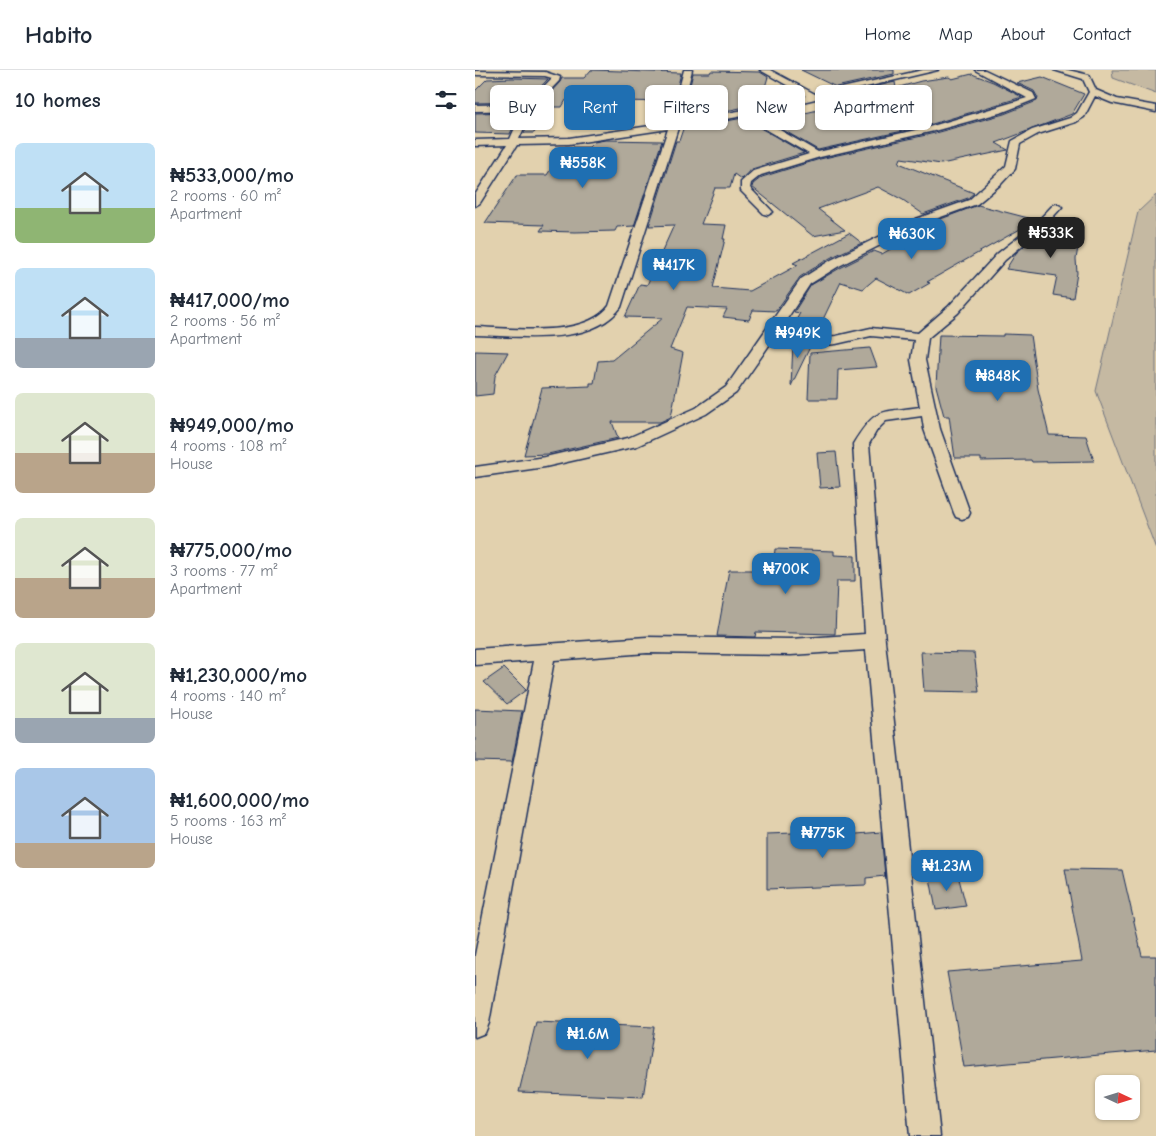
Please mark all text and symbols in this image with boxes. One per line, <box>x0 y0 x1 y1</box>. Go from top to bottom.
text: Habito <box>25 21 92 49</box>
text: Home <box>864 24 911 45</box>
text: Map <box>939 24 973 45</box>
text: About <box>1001 24 1045 45</box>
text: Contact <box>1073 24 1131 45</box>
chip: Buy <box>490 85 554 130</box>
chip: Rent <box>564 85 635 130</box>
chip: Filters <box>645 85 728 130</box>
chip: New <box>738 85 805 130</box>
chip: Apartment <box>815 85 932 130</box>
icon: filters <box>432 86 460 114</box>
text: 10 homes <box>15 88 101 112</box>
pin: ₦558K <box>548 146 618 189</box>
text: ₦558K <box>560 154 606 172</box>
icon: home <box>55 163 115 223</box>
text: ₦533,000/mo <box>170 163 294 187</box>
text: 2 rooms · 60 m² <box>170 187 281 205</box>
text: Apartment <box>170 205 242 223</box>
pin: ₦533K <box>1016 216 1086 259</box>
pin: ₦630K <box>877 218 947 260</box>
text: ₦533K <box>1029 224 1073 242</box>
text: ₦630K <box>889 225 935 243</box>
pin: ₦417K <box>639 248 709 291</box>
text: ₦417K <box>653 256 695 274</box>
icon: home <box>55 288 115 348</box>
text: ₦417,000/mo <box>170 288 290 312</box>
text: 2 rooms · 56 m² <box>170 312 280 330</box>
pin: ₦949K <box>763 316 833 359</box>
text: ₦949K <box>776 324 820 342</box>
text: Apartment <box>170 330 242 348</box>
pin: ₦848K <box>963 360 1033 402</box>
text: ₦848K <box>976 367 1020 385</box>
icon: home <box>55 413 115 473</box>
text: ₦949,000/mo <box>170 413 294 437</box>
text: 4 rooms · 108 m² <box>170 437 286 455</box>
text: House <box>170 455 213 473</box>
icon: home <box>55 538 115 598</box>
text: ₦775,000/mo <box>170 538 292 562</box>
pin: ₦700K <box>751 552 821 595</box>
text: ₦700K <box>763 560 809 578</box>
text: 3 rooms · 77 m² <box>170 562 278 580</box>
text: Apartment <box>170 580 242 598</box>
icon: home <box>55 663 115 723</box>
text: ₦1,230,000/mo <box>170 663 307 687</box>
text: 4 rooms · 140 m² <box>170 687 286 705</box>
text: House <box>170 705 213 723</box>
icon: home <box>55 788 115 848</box>
text: ₦1,600,000/mo <box>170 788 309 812</box>
text: 5 rooms · 163 m² <box>170 812 286 830</box>
pin: ₦775K <box>788 816 858 859</box>
text: ₦775K <box>801 824 845 842</box>
text: House <box>170 830 213 848</box>
pin: ₦1.23M <box>906 850 988 892</box>
text: ₦1.23M <box>922 857 972 875</box>
pin: ₦1.6M <box>553 1018 623 1060</box>
text: ₦1.6M <box>567 1025 609 1043</box>
north arrow <box>1095 1075 1140 1120</box>
map controls <box>1095 1075 1140 1120</box>

